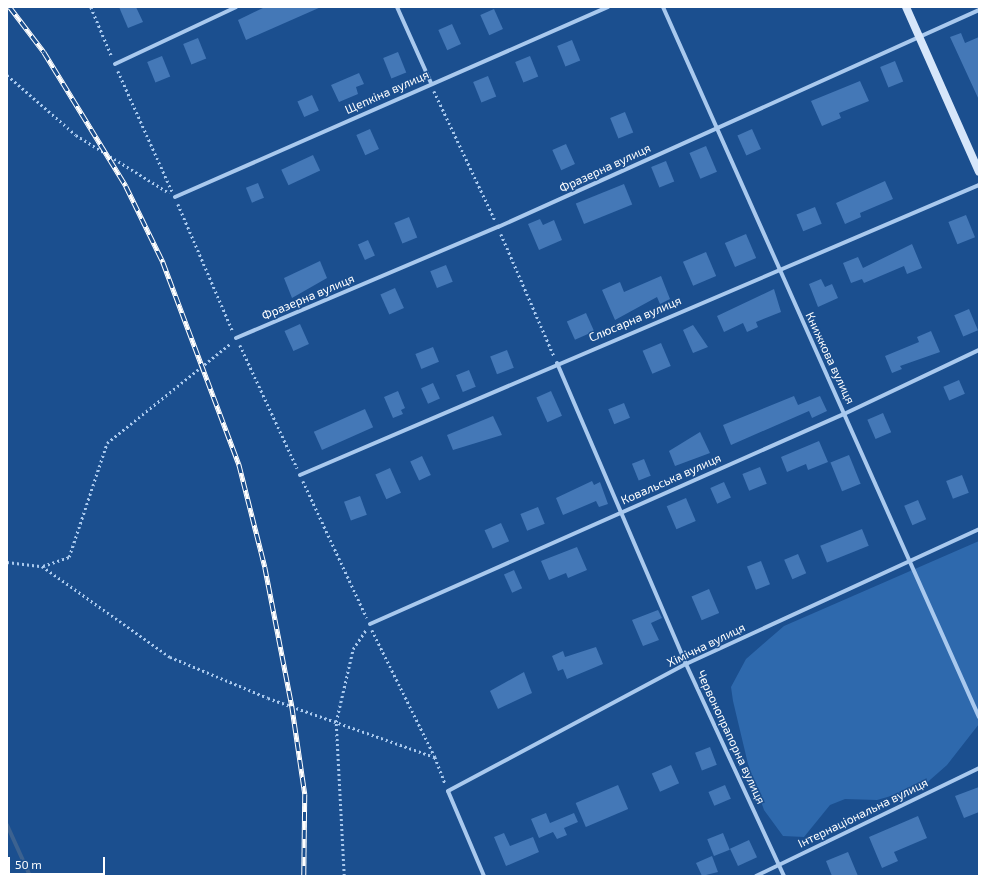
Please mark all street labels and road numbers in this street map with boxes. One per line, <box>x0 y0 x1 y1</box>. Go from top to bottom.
street label: Щепкіна вулиця <box>343 67 431 117</box>
street label: Фразерна вулиця <box>557 141 653 195</box>
street label: Фразерна вулиця <box>260 271 356 323</box>
street label: Слюсарна вулиця <box>587 293 683 345</box>
street label: Книжкова вулиця <box>802 310 858 406</box>
street label: Ковальська вулиця <box>619 450 723 508</box>
street label: Хімічна вулиця <box>665 620 747 670</box>
street label: Червонопрапорна вулиця <box>694 668 768 806</box>
street label: Інтернаціональна вулиця <box>796 775 930 851</box>

